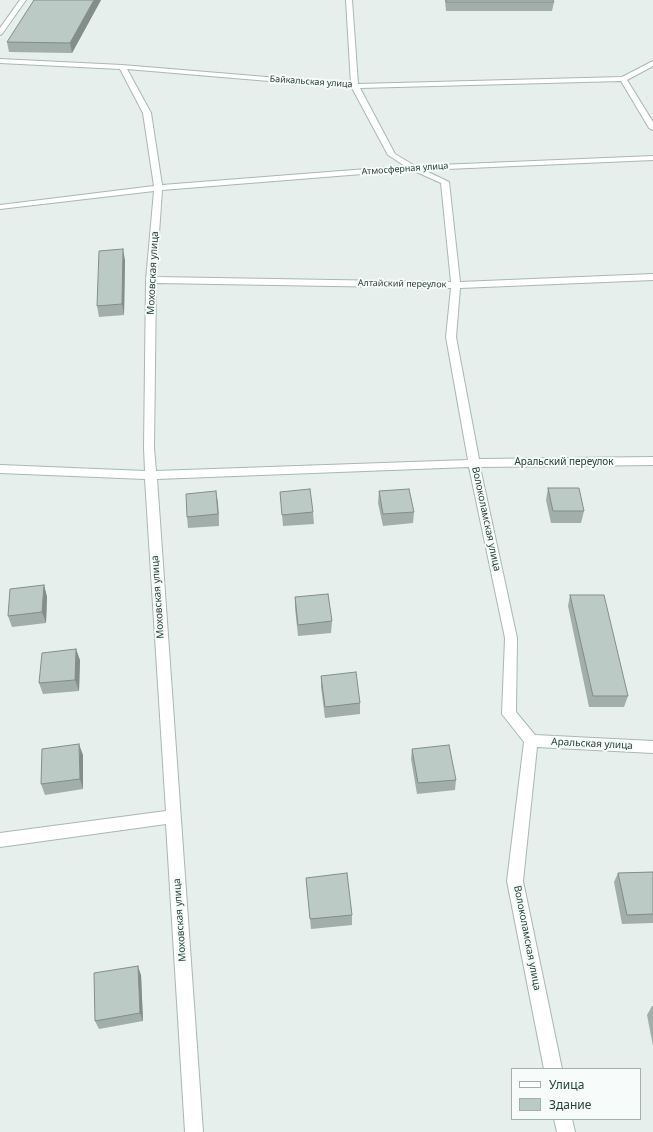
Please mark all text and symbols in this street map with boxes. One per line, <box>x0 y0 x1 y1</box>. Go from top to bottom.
street label: Байкальская улица <box>269 74 353 90</box>
street label: Атмосферная улица <box>361 161 449 177</box>
street label: Моховская улица <box>145 231 161 315</box>
street label: Алтайский переулок <box>358 278 446 290</box>
street label: Аральский переулок <box>514 456 614 468</box>
street label: Волоколамская улица <box>469 466 503 572</box>
street label: Моховская улица <box>149 555 167 639</box>
street label: Аральская улица <box>551 736 633 752</box>
street label: Моховская улица <box>171 878 189 962</box>
street label: Волоколамская улица <box>511 884 543 992</box>
legend <box>511 1068 641 1120</box>
text: Улица <box>549 1076 584 1093</box>
text: Здание <box>549 1096 591 1113</box>

